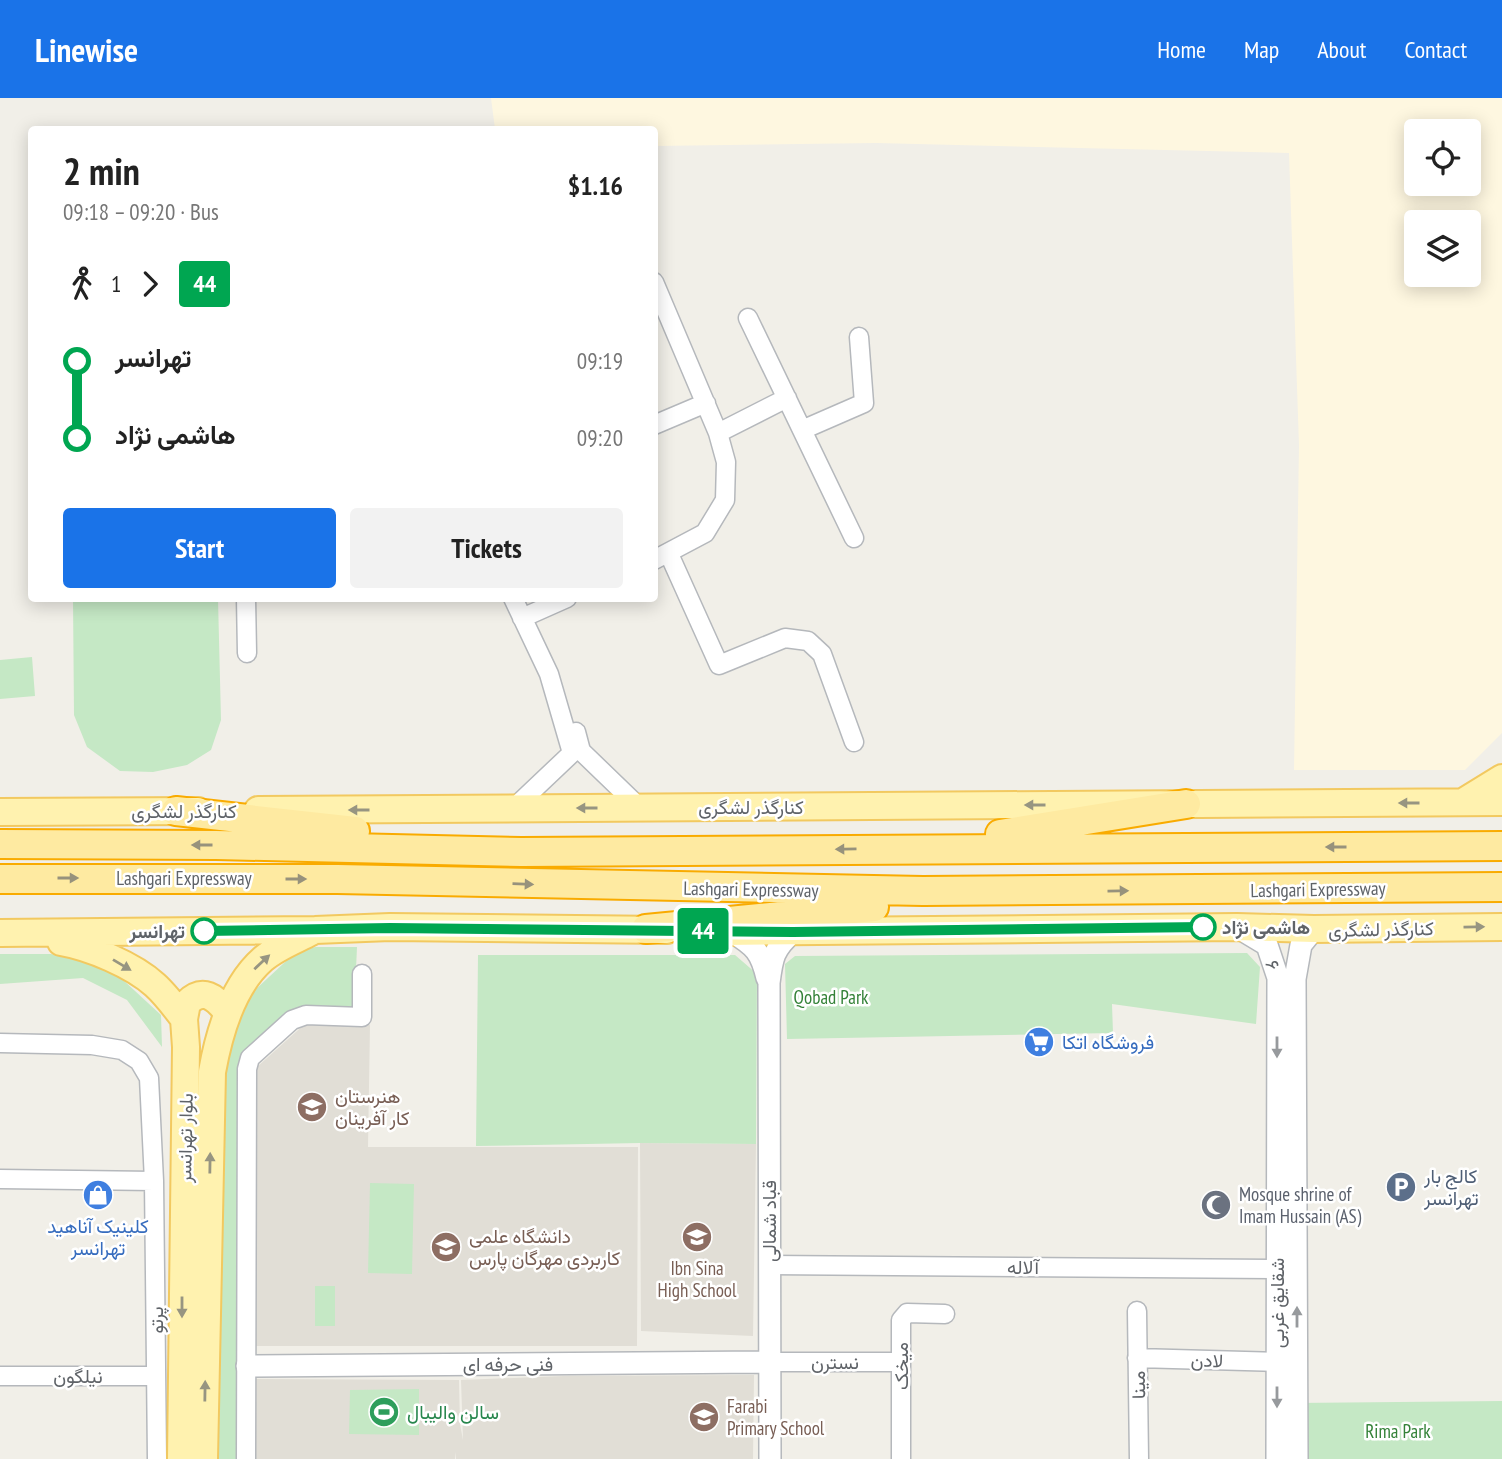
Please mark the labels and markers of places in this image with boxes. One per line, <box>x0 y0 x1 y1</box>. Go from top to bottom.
marker: هاشمی نژاد <box>1190 914 1216 940</box>
place label: هاشمی نژاد <box>1222 915 1310 940</box>
marker: تهرانسر <box>191 918 217 944</box>
place label: تهرانسر <box>128 919 185 944</box>
supermarket icon: فروشگاه اتکا <box>1022 1025 1056 1059</box>
place label: فروشگاه اتکا <box>1062 1030 1154 1054</box>
place label: هنرستان کار آفرینان <box>335 1084 410 1130</box>
school or university icon: هنرستان کار آفرینان <box>295 1090 329 1124</box>
place label: کالج بار تهرانسر <box>1423 1164 1479 1210</box>
parking icon: کالج بار تهرانسر <box>1384 1170 1418 1204</box>
shop icon: کلینیک آناهید تهرانسر <box>81 1178 115 1212</box>
place label: Mosque shrine of Imam Hussain (AS) <box>1239 1182 1362 1228</box>
mosque icon: Mosque shrine of Imam Hussain (AS) <box>1199 1188 1233 1222</box>
place label: کلینیک آناهید تهرانسر <box>47 1214 149 1260</box>
school or university icon: Ibn Sina High School <box>680 1220 714 1254</box>
place label: دانشگاه علمی کاربردی مهرگان پارس <box>469 1224 620 1272</box>
school or university icon: دانشگاه علمی کاربردی مهرگان پارس <box>429 1230 463 1264</box>
place label: Ibn Sina High School <box>657 1256 737 1302</box>
place label: Farabi Primary School <box>727 1394 825 1440</box>
sports icon: سالن والیبال <box>367 1395 401 1429</box>
place label: سالن والیبال <box>407 1400 499 1424</box>
school or university icon: Farabi Primary School <box>687 1400 721 1434</box>

